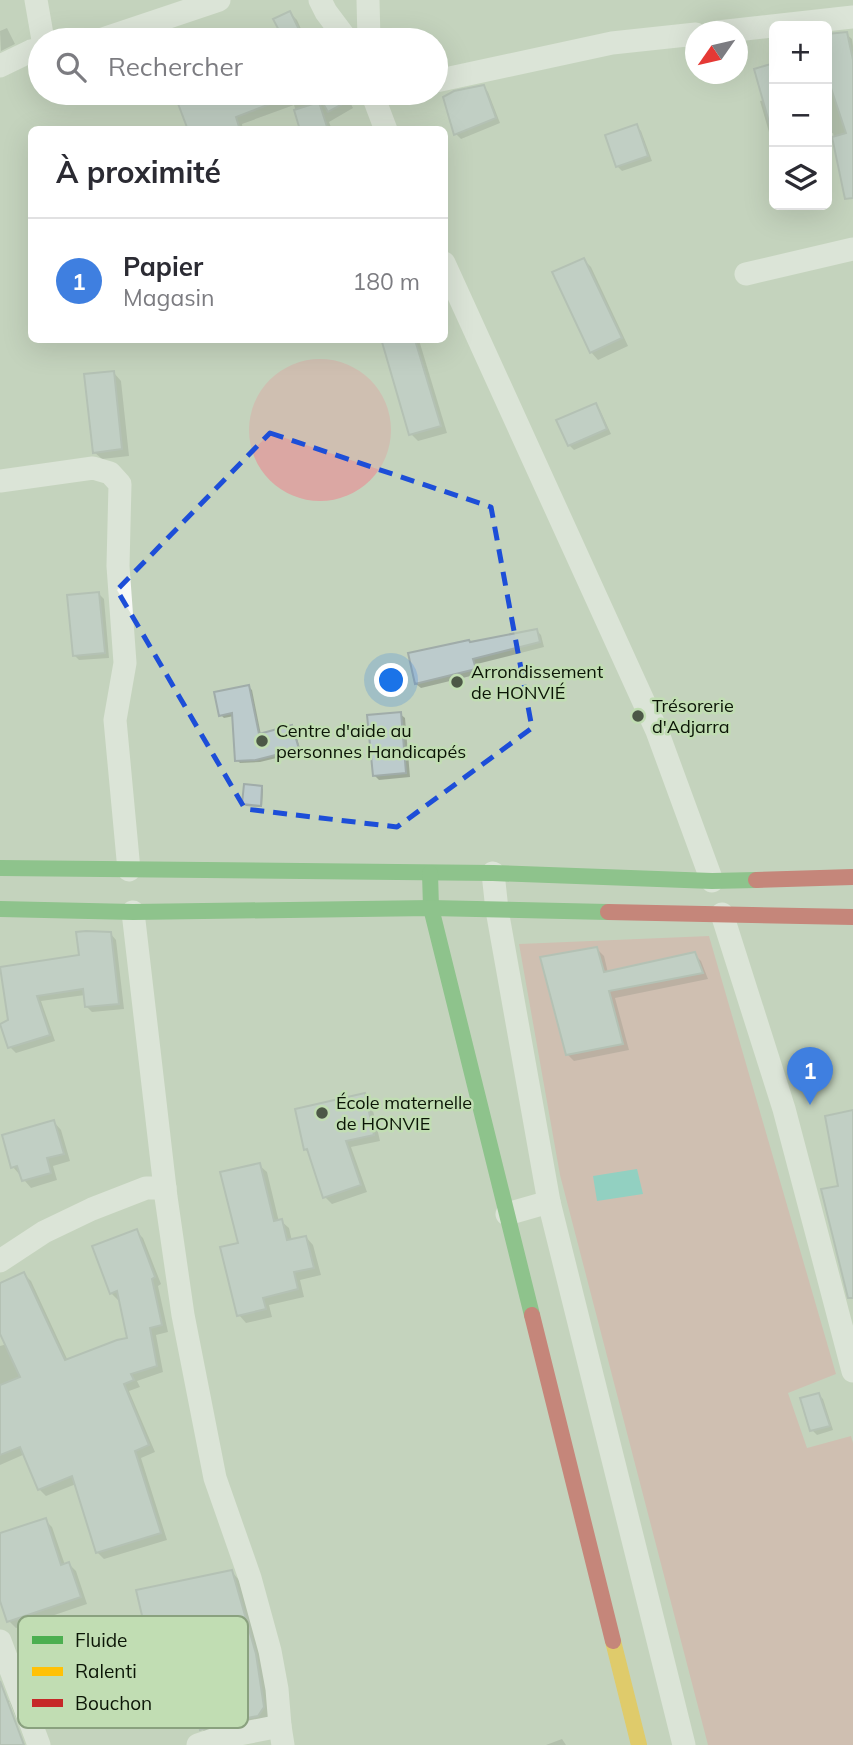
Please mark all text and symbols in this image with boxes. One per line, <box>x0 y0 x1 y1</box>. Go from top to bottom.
north arrow <box>685 21 748 84</box>
map controls <box>769 21 832 210</box>
button: + <box>769 21 832 84</box>
search box <box>28 28 448 105</box>
icon: search <box>52 48 90 86</box>
text: Rechercher <box>108 50 243 83</box>
button: − <box>769 84 832 147</box>
button: layers <box>769 147 832 210</box>
text: À proximité <box>56 153 221 191</box>
text: Papier <box>123 250 203 283</box>
text: 1 <box>72 267 86 296</box>
text: 180 m <box>352 267 420 296</box>
text: Magasin <box>123 283 215 312</box>
place label: Arrondissement de HONVIÉ <box>471 660 603 704</box>
your location <box>374 663 408 697</box>
marker: Arrondissement de HONVIÉ <box>449 674 465 690</box>
place label: Trésorerie d'Adjarra <box>652 694 734 738</box>
marker: Trésorerie d'Adjarra <box>630 708 646 724</box>
place label: Centre d'aide au personnes Handicapés <box>276 719 466 763</box>
marker: Centre d'aide au personnes Handicapés <box>254 733 270 749</box>
pin: 1 <box>787 1047 833 1105</box>
place label: École maternelle de HONVIE <box>336 1091 472 1135</box>
marker: École maternelle de HONVIE <box>314 1105 330 1121</box>
legend <box>18 1616 248 1728</box>
text: Fluide <box>75 1628 127 1652</box>
text: Ralenti <box>75 1659 137 1683</box>
text: Bouchon <box>75 1691 152 1715</box>

